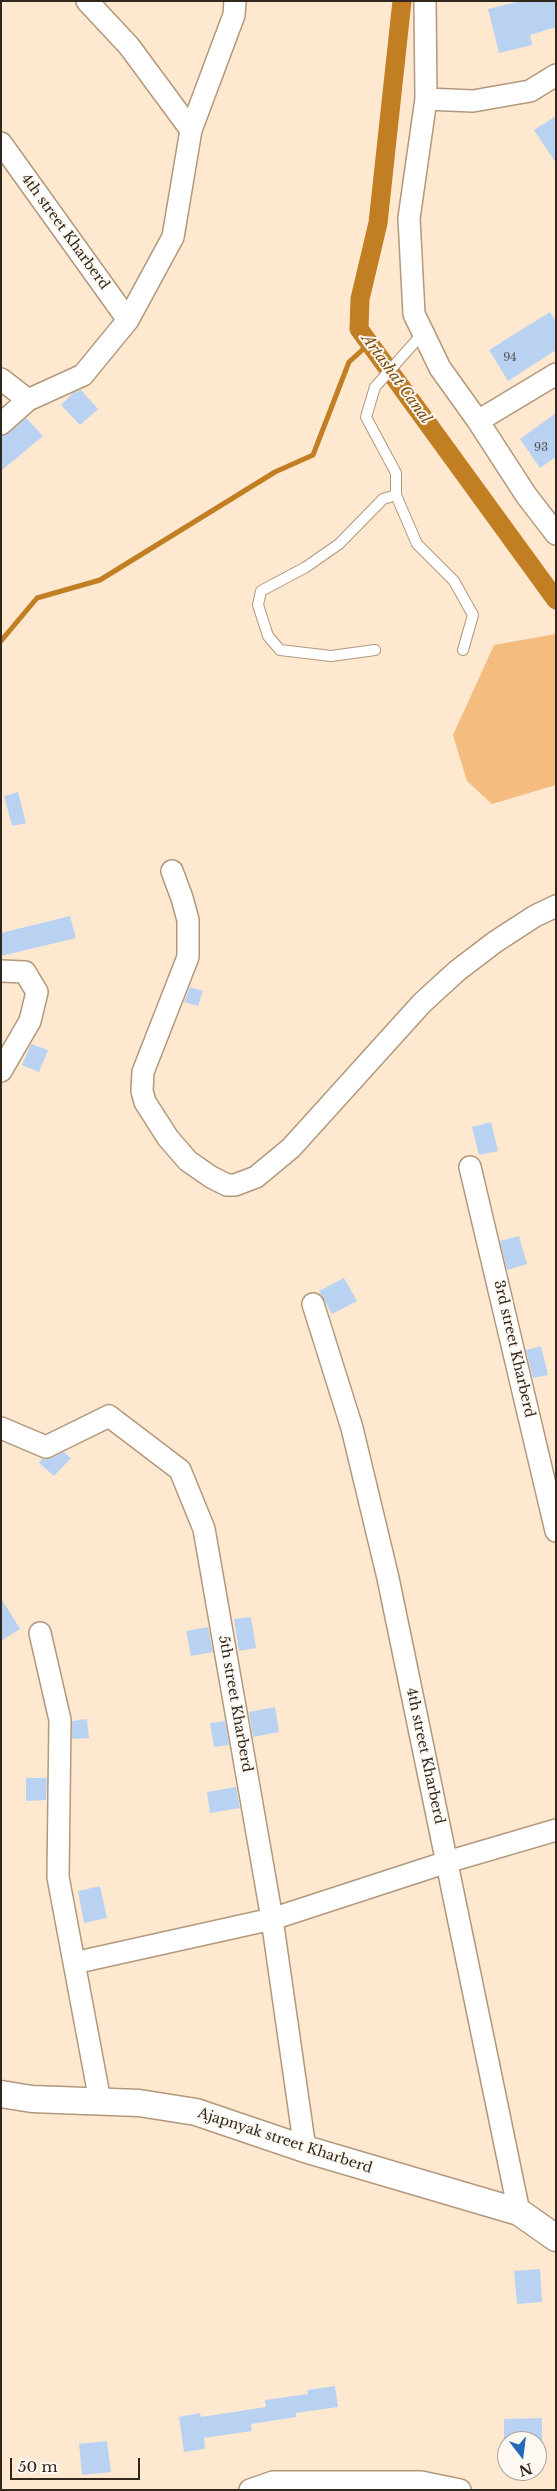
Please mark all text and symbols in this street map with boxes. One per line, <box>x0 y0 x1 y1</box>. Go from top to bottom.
street label: 4th street Kharberd <box>17 171 113 293</box>
water label: Artashat Canal <box>357 331 435 427</box>
house number: 94 <box>503 351 517 365</box>
house number: 93 <box>534 441 548 455</box>
street label: 3rd street Kharberd <box>490 1279 538 1419</box>
street label: 5th street Kharberd <box>215 1634 255 1774</box>
street label: 4th street Kharberd <box>402 1686 448 1826</box>
street label: Ajapnyak street Kharberd <box>196 2105 374 2177</box>
north arrow <box>497 2431 547 2481</box>
scale bar <box>12 2448 142 2480</box>
text: 50 m <box>18 2457 58 2476</box>
text: N <box>517 2459 534 2480</box>

